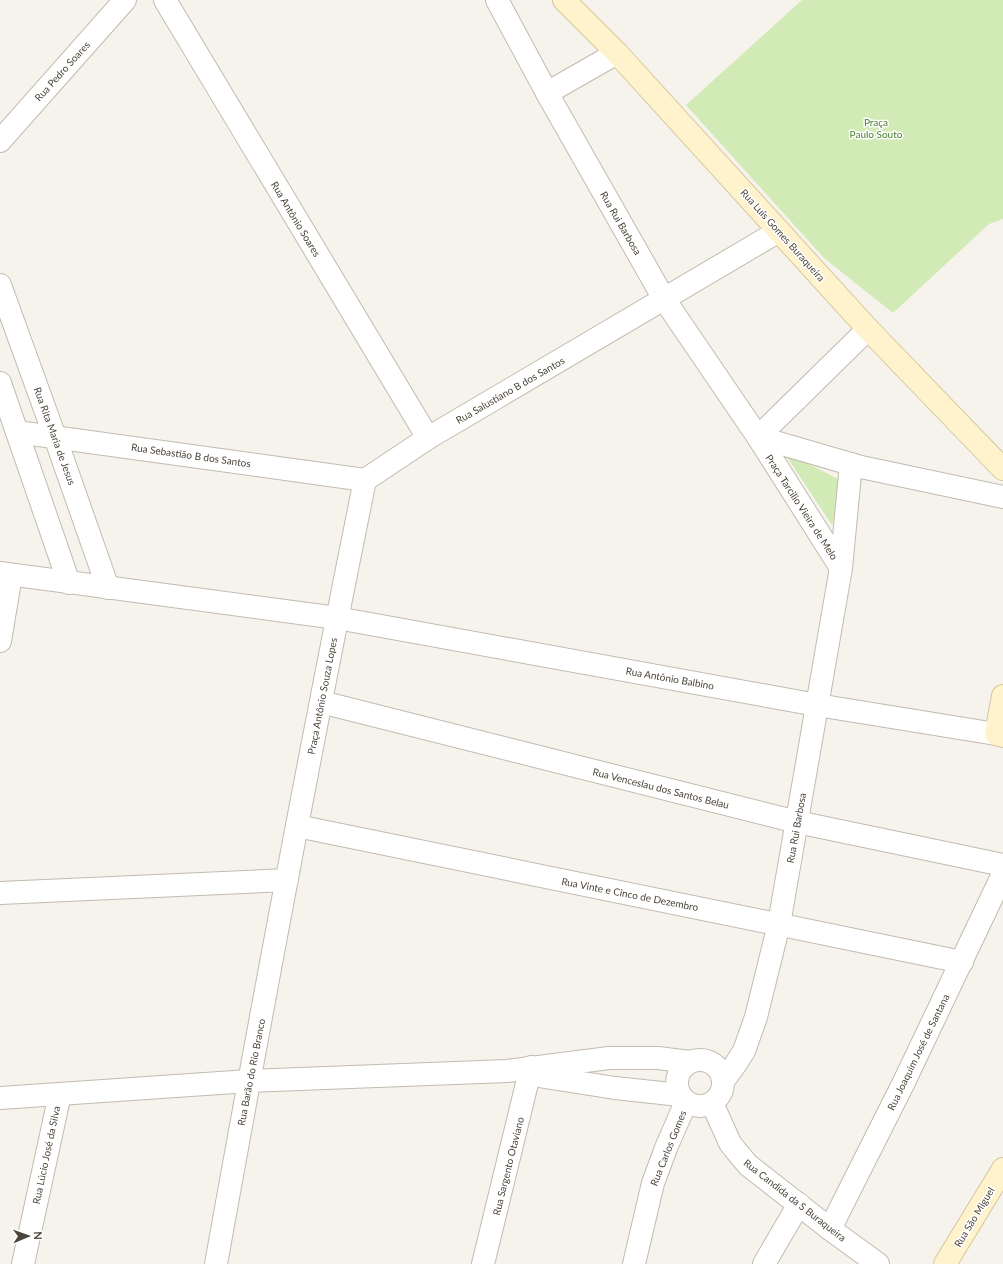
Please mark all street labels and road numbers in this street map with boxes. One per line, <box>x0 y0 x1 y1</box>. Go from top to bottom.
street label: Rua Pedro Soares <box>32 39 92 103</box>
street label: Rua Antônio Soares <box>269 179 323 259</box>
street label: Rua Luís Gomes Buraqueira <box>738 186 828 284</box>
street label: Rua Rui Barbosa <box>598 189 644 257</box>
street label: Rua Salustiano B dos Santos <box>454 354 566 426</box>
street label: Rua Rita Maria de Jesus <box>32 385 78 487</box>
street label: Rua Sebastião B dos Santos <box>130 441 252 469</box>
street label: Praça Tarcilio Vieira de Melo <box>763 452 841 562</box>
street label: Praça Antônio Souza Lopes <box>305 637 339 755</box>
street label: Rua Antônio Balbino <box>625 664 715 692</box>
street label: Rua Venceslau dos Santos Belau <box>592 765 730 811</box>
street label: Rua Rui Barbosa <box>784 792 808 864</box>
street label: Rua Vinte e Cinco de Dezembro <box>561 875 700 913</box>
street label: Rua Joaquim José de Santana <box>885 992 951 1112</box>
street label: Rua Barão do Rio Branco <box>235 1017 267 1127</box>
street label: Rua Lúcio José da Silva <box>30 1105 62 1205</box>
street label: Rua Carlos Gomes <box>647 1109 689 1187</box>
street label: Rua Sargento Otaviano <box>490 1115 526 1216</box>
street label: Rua Candida da S Buraqueira <box>741 1156 849 1244</box>
street label: Rua São Miguel <box>951 1185 997 1249</box>

